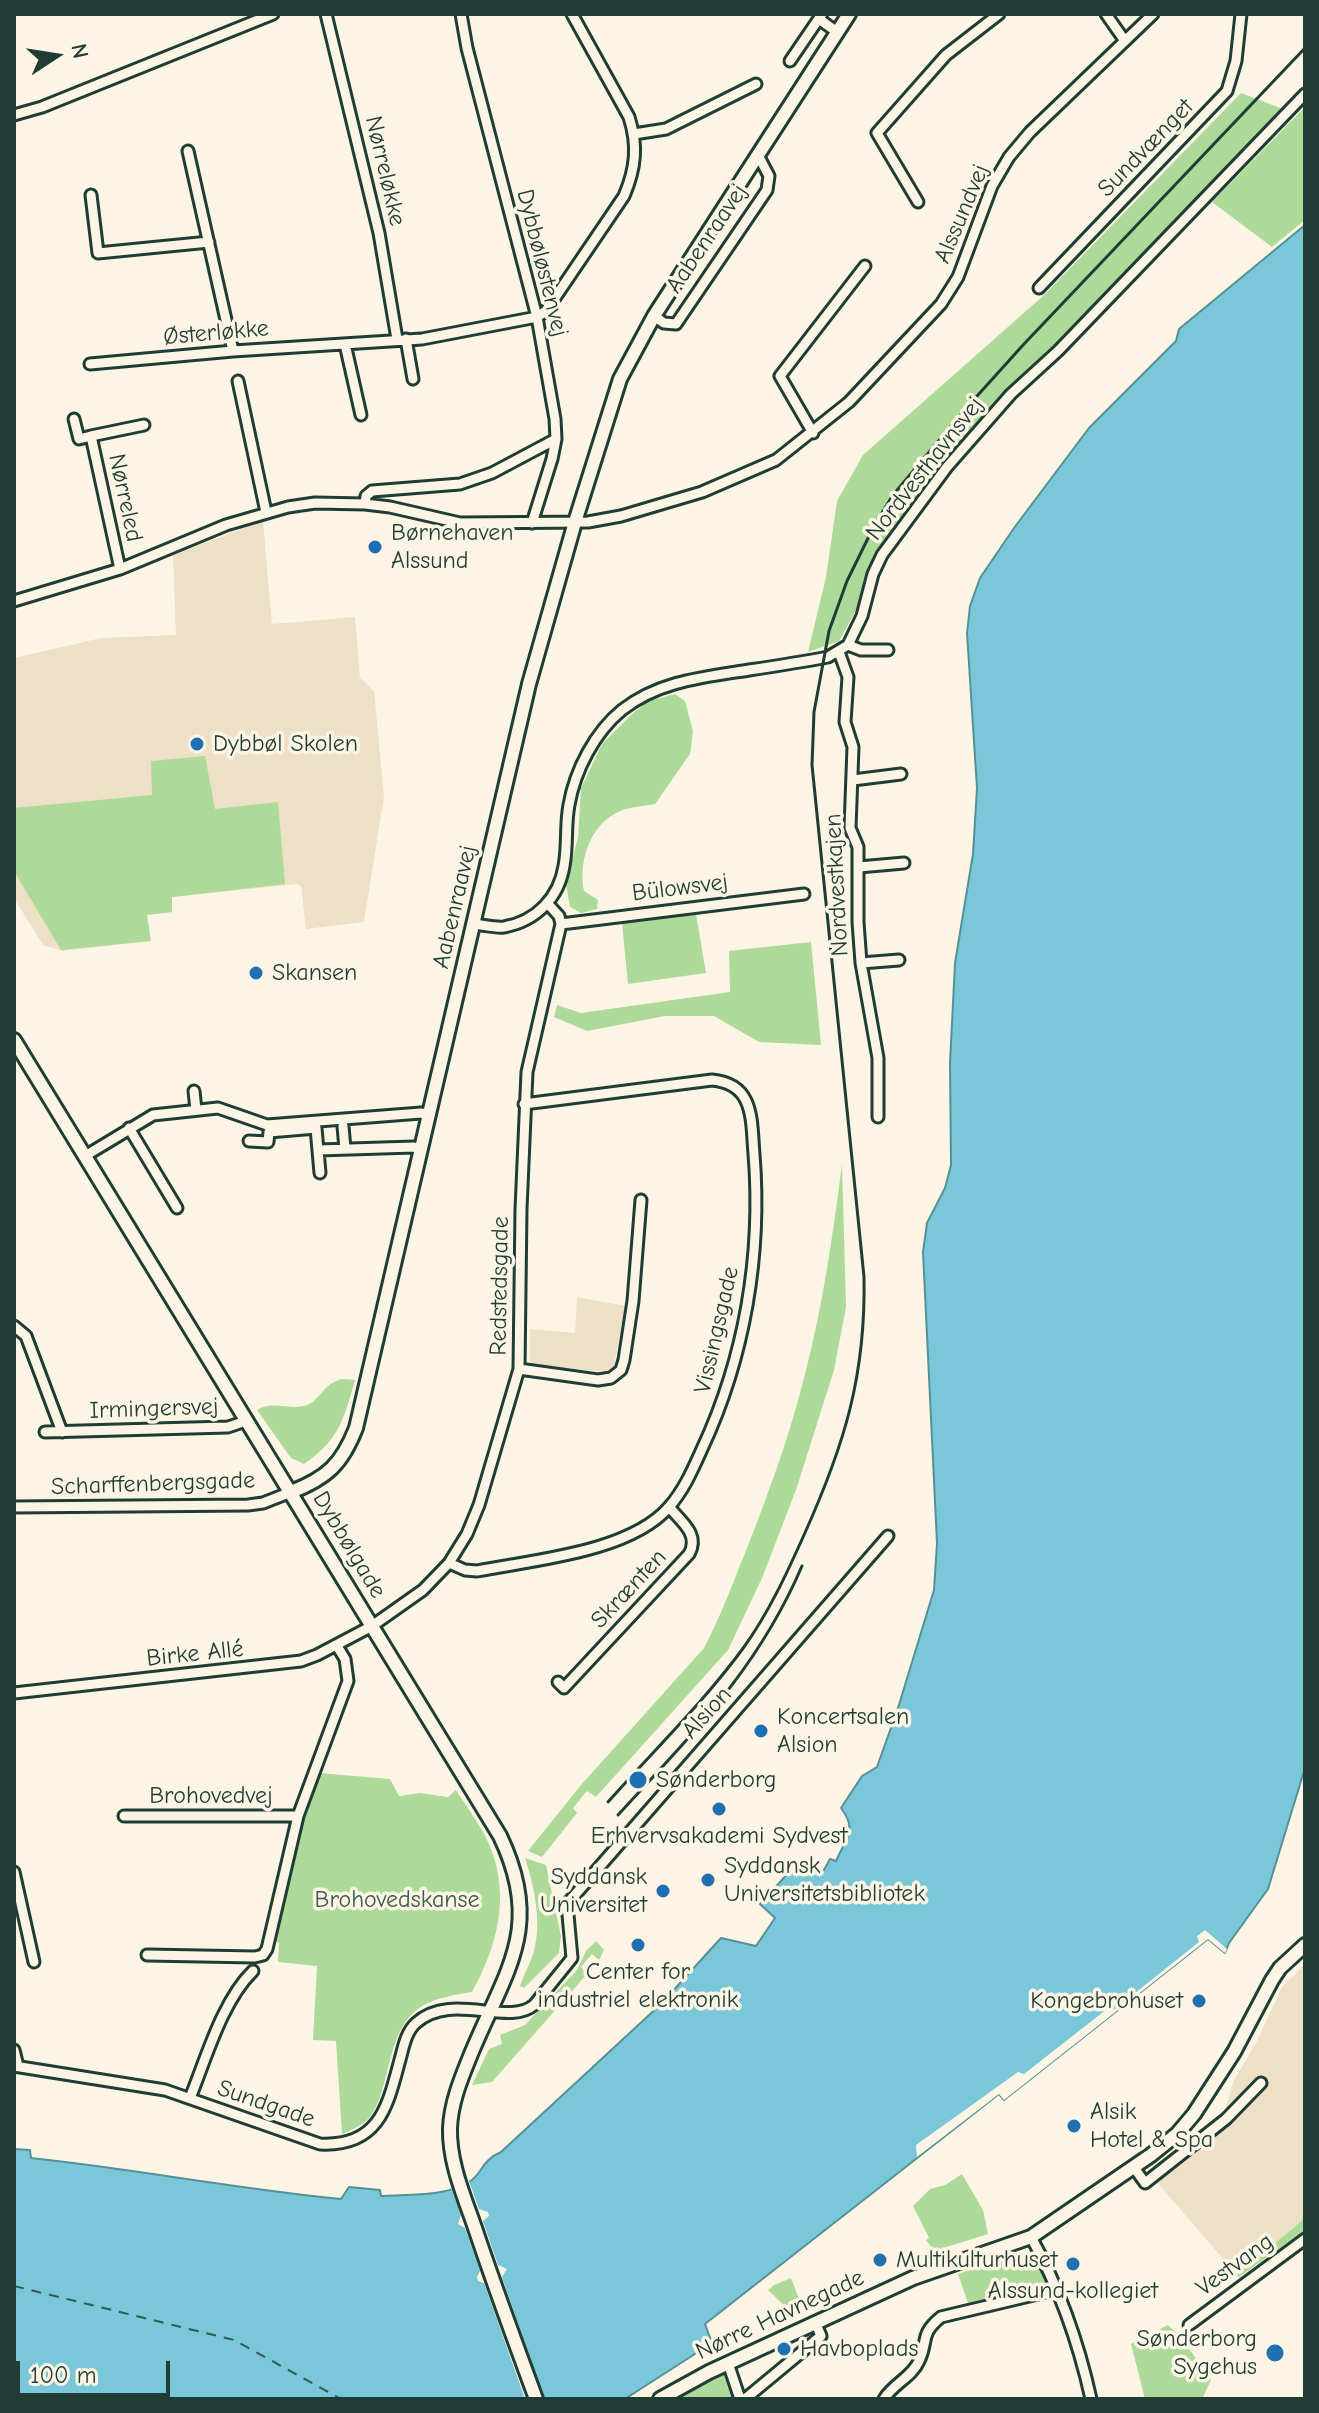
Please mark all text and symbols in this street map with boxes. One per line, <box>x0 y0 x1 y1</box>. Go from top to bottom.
north arrow <box>16 16 96 96</box>
text: N <box>65 41 94 61</box>
street label: Sundvænget <box>1092 93 1200 203</box>
street label: Nørreløkke <box>358 113 412 229</box>
street label: Alssundvej <box>928 160 996 268</box>
street label: Aabenraavej <box>660 179 754 299</box>
street label: Dybbøløstenvej <box>510 186 574 340</box>
street label: Østerløkke <box>162 314 270 352</box>
street label: Nordvesthavnsvej <box>860 391 990 547</box>
street label: Nørreled <box>102 451 148 545</box>
place label: Børnehaven Alssund <box>391 519 513 575</box>
marker: Børnehaven Alssund <box>366 538 384 556</box>
place label: Dybbøl Skolen <box>213 730 358 758</box>
marker: Dybbøl Skolen <box>188 735 206 753</box>
street label: Nordvestkajen <box>819 813 855 957</box>
street label: Aabenraavej <box>427 843 483 971</box>
street label: Bülowsvej <box>630 868 730 908</box>
place label: Skansen <box>272 959 357 987</box>
marker: Skansen <box>247 964 265 982</box>
street label: Redstedsgade <box>484 1216 516 1356</box>
street label: Vissingsgade <box>688 1264 746 1396</box>
street label: Irmingersvej <box>89 1392 219 1426</box>
street label: Scharffenbergsgade <box>51 1466 255 1502</box>
street label: Dybbølgade <box>306 1486 392 1604</box>
street label: Skrænten <box>585 1543 673 1635</box>
street label: Birke Allé <box>145 1635 245 1673</box>
street label: Alsion <box>676 1681 738 1745</box>
place label: Koncertsalen Alsion <box>777 1703 909 1759</box>
marker: Koncertsalen Alsion <box>752 1722 770 1740</box>
place label: Sønderborg <box>656 1766 777 1794</box>
marker: Sønderborg <box>627 1769 649 1791</box>
street label: Brohovedvej <box>149 1782 273 1810</box>
marker: Erhvervsakademi Sydvest <box>710 1800 728 1818</box>
place label: Erhvervsakademi Sydvest <box>591 1822 847 1850</box>
place label: Syddansk Universitetsbibliotek <box>724 1852 925 1908</box>
place label: Syddansk Universitet <box>540 1863 647 1919</box>
marker: Syddansk Universitetsbibliotek <box>699 1871 717 1889</box>
marker: Syddansk Universitet <box>654 1882 672 1900</box>
park label: Brohovedskanse <box>315 1886 479 1914</box>
marker: Center for industriel elektronik <box>629 1936 647 1954</box>
place label: Center for industriel elektronik <box>538 1958 738 2014</box>
place label: Kongebrohuset <box>1030 1987 1183 2015</box>
marker: Kongebrohuset <box>1190 1992 1208 2010</box>
street label: Sundgade <box>213 2074 319 2134</box>
place label: Alsik Hotel & Spa <box>1090 2098 1213 2154</box>
marker: Alsik Hotel & Spa <box>1065 2117 1083 2135</box>
street label: Vestvang <box>1191 2227 1279 2303</box>
place label: Multikulturhuset <box>896 2246 1058 2274</box>
marker: Multikulturhuset <box>871 2251 889 2269</box>
marker: Alssund-kollegiet <box>1064 2255 1082 2273</box>
street label: Nørre Havnegade <box>691 2263 869 2367</box>
place label: Alssund-kollegiet <box>988 2277 1158 2305</box>
place label: Sønderborg Sygehus <box>1136 2325 1257 2381</box>
place label: Havboplads <box>800 2335 918 2363</box>
marker: Havboplads <box>775 2340 793 2358</box>
marker: Sønderborg Sygehus <box>1264 2342 1286 2364</box>
scale bar <box>20 2345 174 2395</box>
text: 100 m <box>30 2361 97 2389</box>

